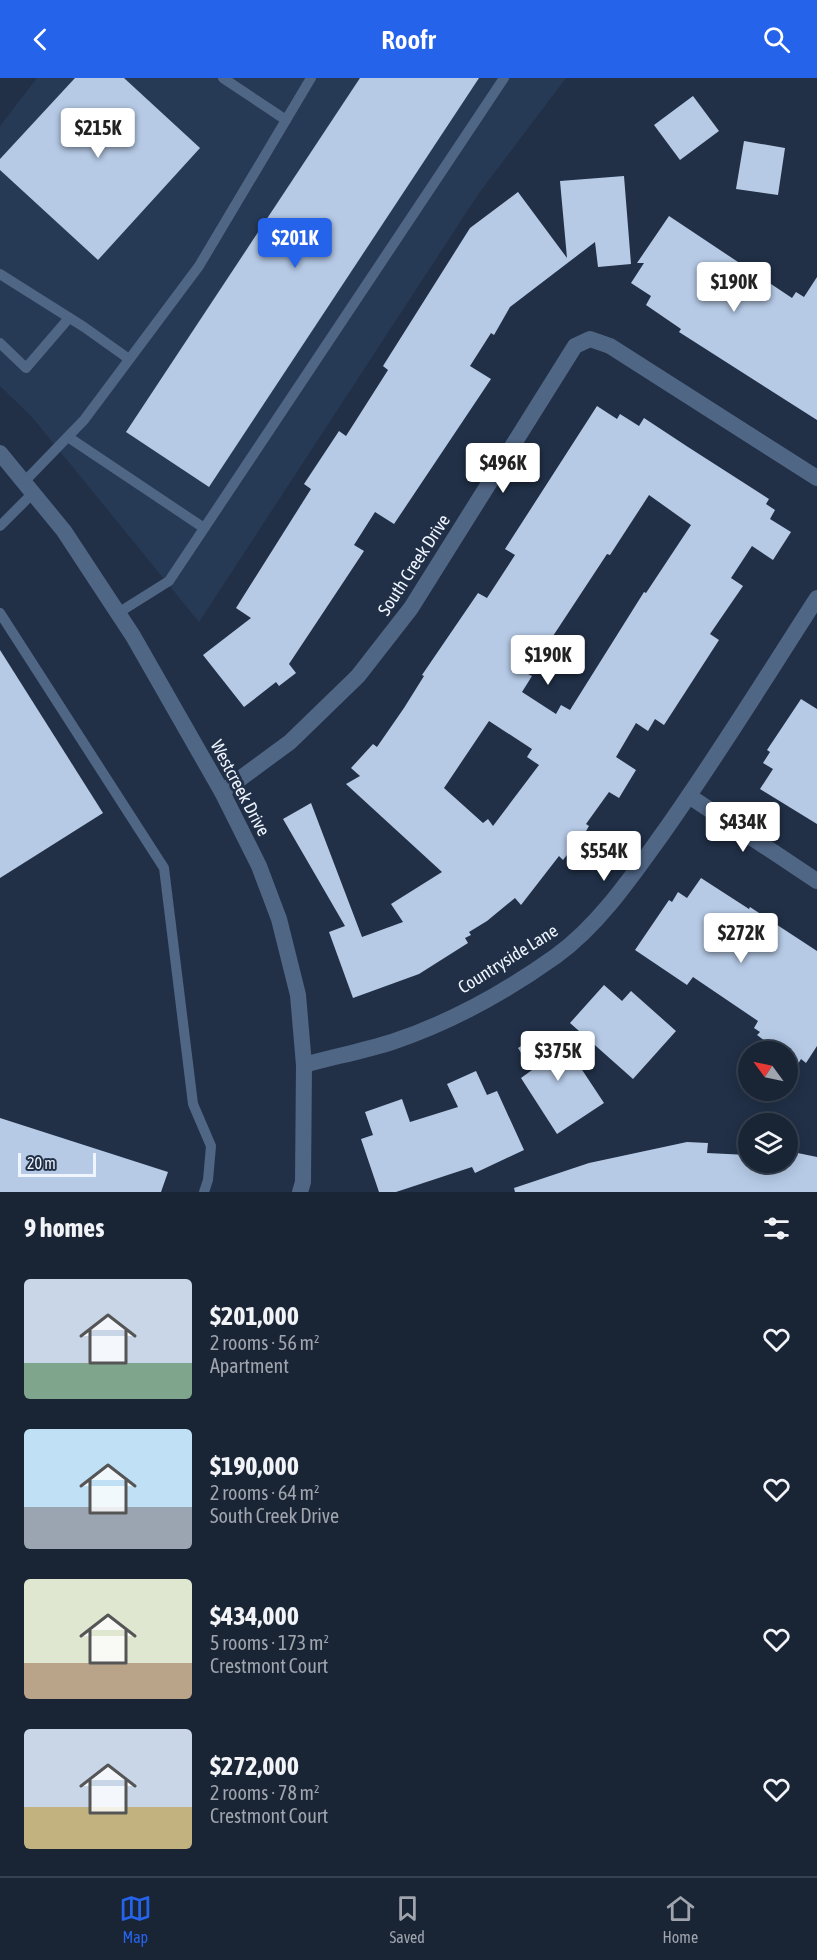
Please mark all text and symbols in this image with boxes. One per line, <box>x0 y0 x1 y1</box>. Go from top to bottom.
icon: back <box>24 23 57 56</box>
icon: search <box>760 23 793 56</box>
text: Roofr <box>381 24 436 55</box>
pin: $215K <box>56 108 140 159</box>
text: $215K <box>75 116 121 139</box>
pin: $201K <box>253 218 337 269</box>
text: $201K <box>272 226 318 249</box>
pin: $190K <box>692 262 776 313</box>
text: $190K <box>711 270 757 293</box>
pin: $496K <box>461 443 545 494</box>
text: $496K <box>480 451 526 474</box>
street label: South Creek Drive <box>373 510 454 619</box>
pin: $190K <box>506 635 590 686</box>
text: $190K <box>525 643 571 666</box>
street label: Westcreek Drive <box>206 736 274 839</box>
pin: $434K <box>701 802 785 853</box>
text: $434K <box>720 810 766 833</box>
pin: $554K <box>562 831 646 882</box>
text: $554K <box>581 839 627 862</box>
pin: $272K <box>699 913 783 964</box>
street label: Countryside Lane <box>454 920 562 998</box>
text: $272K <box>718 921 764 944</box>
pin: $375K <box>516 1031 600 1082</box>
text: $375K <box>535 1039 581 1062</box>
north arrow <box>738 1041 798 1101</box>
map controls <box>738 1041 798 1173</box>
button: layers <box>738 1113 798 1173</box>
scale bar <box>18 1150 96 1178</box>
text: 20 m <box>27 1154 56 1172</box>
icon: filters <box>760 1212 793 1245</box>
text: 9 homes <box>24 1213 104 1243</box>
text: $201,000 <box>210 1301 299 1331</box>
icon: home <box>72 1303 144 1375</box>
icon: heart <box>760 1323 793 1356</box>
text: 2 rooms · 56 m² <box>210 1331 320 1354</box>
text: Apartment <box>210 1354 289 1377</box>
text: $190,000 <box>210 1451 299 1481</box>
icon: home <box>72 1453 144 1525</box>
icon: heart <box>760 1473 793 1506</box>
text: 2 rooms · 64 m² <box>210 1481 320 1504</box>
text: South Creek Drive <box>210 1504 339 1527</box>
text: $434,000 <box>210 1601 299 1631</box>
icon: home <box>72 1603 144 1675</box>
icon: heart <box>760 1623 793 1656</box>
text: 5 rooms · 173 m² <box>210 1631 329 1654</box>
text: Crestmont Court <box>210 1654 328 1677</box>
text: $272,000 <box>210 1751 299 1781</box>
icon: home <box>72 1753 144 1825</box>
icon: heart <box>760 1773 793 1806</box>
text: 2 rooms · 78 m² <box>210 1781 320 1804</box>
text: Crestmont Court <box>210 1804 328 1827</box>
tab: Map <box>119 1892 152 1946</box>
tab: Saved <box>390 1892 425 1946</box>
tab: Home <box>663 1892 698 1946</box>

